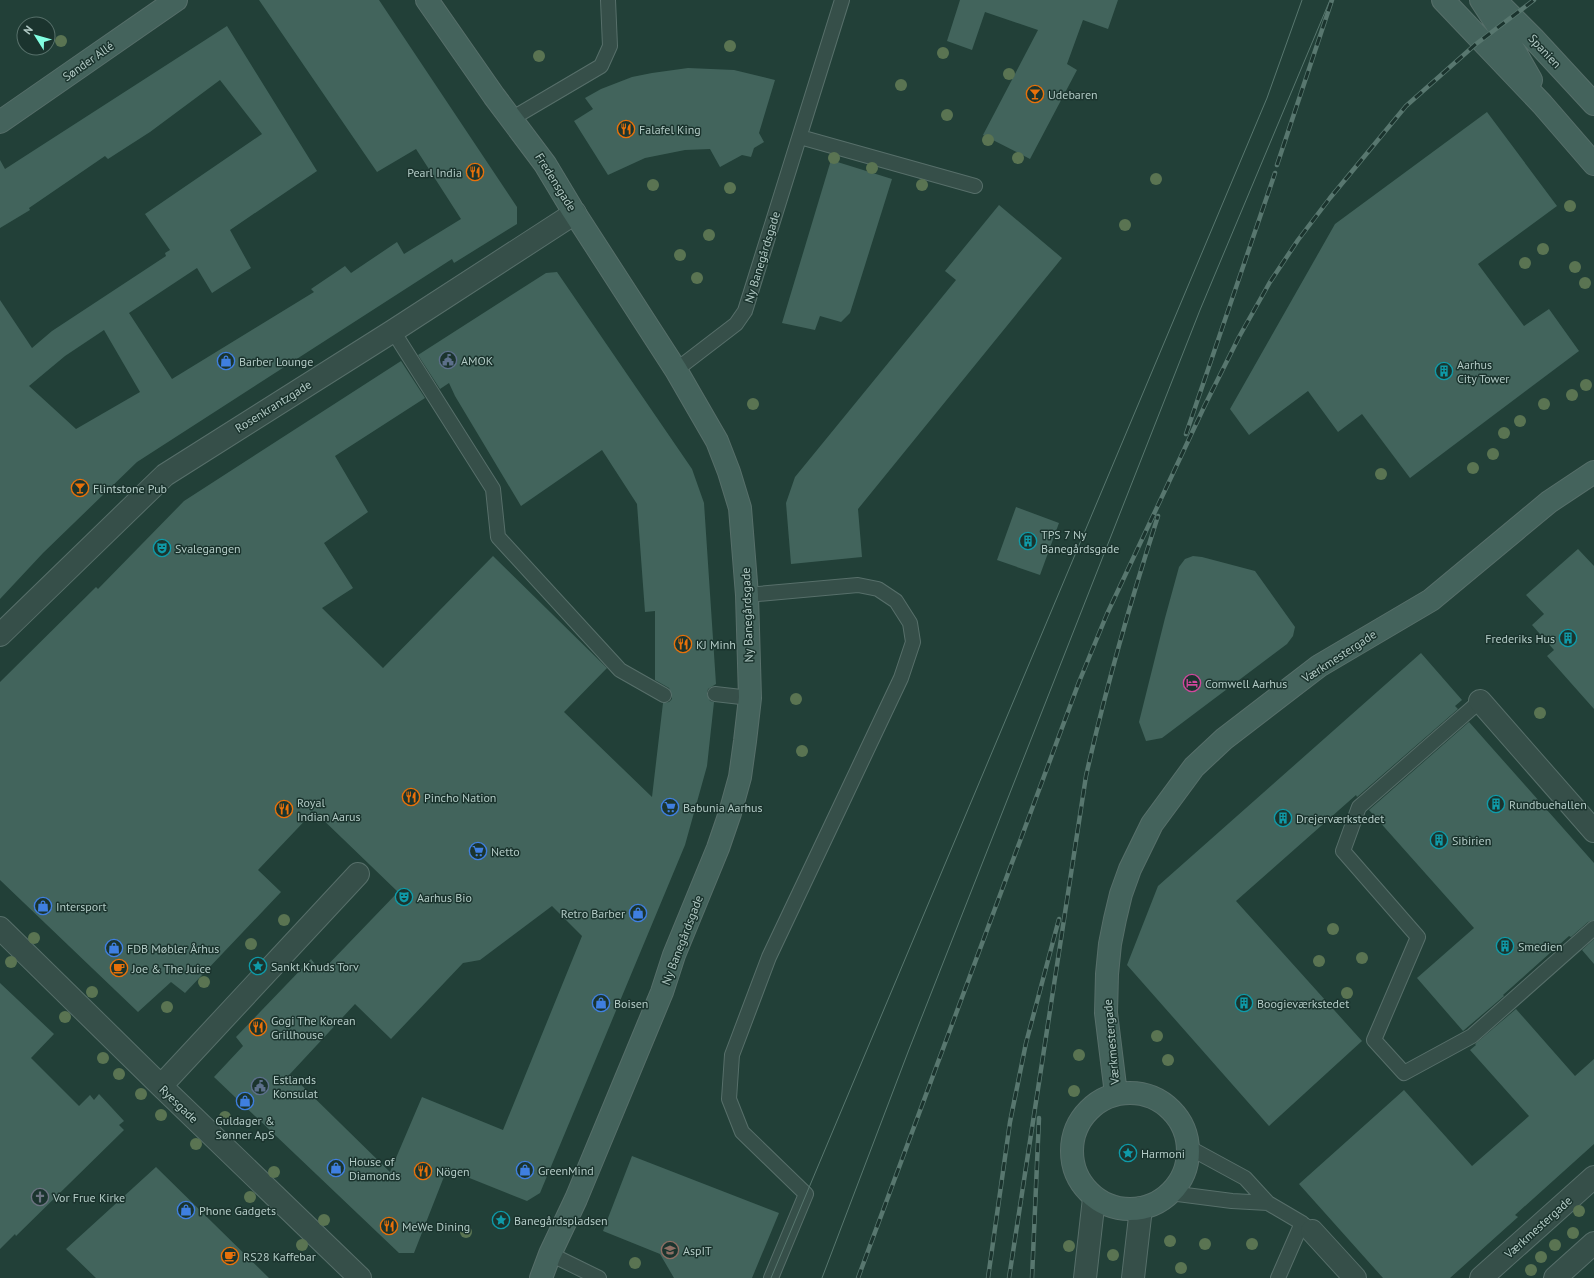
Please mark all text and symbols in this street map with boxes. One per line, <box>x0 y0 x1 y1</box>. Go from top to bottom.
north arrow <box>16 16 56 56</box>
text: N <box>20 23 36 37</box>
street label: Spanien <box>1525 31 1565 71</box>
street label: Sønder Allé <box>60 38 116 84</box>
bar icon: Udebaren <box>1025 84 1045 104</box>
place label: Udebaren <box>1048 87 1098 102</box>
restaurant icon: Falafel King <box>616 119 636 139</box>
place label: Falafel King <box>639 122 701 137</box>
street label: Fredensgade <box>532 150 580 214</box>
restaurant icon: Pearl India <box>465 162 485 182</box>
place label: Pearl India <box>407 165 462 180</box>
street label: Ny Banegårdsgade <box>741 209 783 305</box>
public building icon: AMOK <box>438 350 458 370</box>
shop icon: Barber Lounge <box>216 351 236 371</box>
place label: AMOK <box>461 353 493 368</box>
place label: Barber Lounge <box>239 354 313 369</box>
place label: Aarhus City Tower <box>1457 357 1509 386</box>
building icon: Aarhus City Tower <box>1434 361 1454 381</box>
street label: Rosenkrantzgade <box>232 377 314 435</box>
bar icon: Flintstone Pub <box>70 478 90 498</box>
place label: Flintstone Pub <box>93 481 167 496</box>
place label: TPS 7 Ny Banegårdsgade <box>1041 527 1119 556</box>
building icon: TPS 7 Ny Banegårdsgade <box>1018 531 1038 551</box>
theatre icon: Svalegangen <box>152 538 172 558</box>
place label: Svalegangen <box>175 541 241 556</box>
street label: Ny Banegårdsgade <box>738 567 756 663</box>
street label: Værkmestergade <box>1298 626 1379 686</box>
building icon: Frederiks Hus <box>1558 628 1578 648</box>
place label: Frederiks Hus <box>1485 631 1555 646</box>
restaurant icon: KJ Minh <box>673 634 693 654</box>
place label: KJ Minh <box>696 637 736 652</box>
hotel icon: Comwell Aarhus <box>1182 673 1202 693</box>
place label: Comwell Aarhus <box>1205 676 1287 691</box>
restaurant icon: Pincho Nation <box>401 787 421 807</box>
place label: Pincho Nation <box>424 790 496 805</box>
building icon: Rundbuehallen <box>1486 794 1506 814</box>
place label: Royal Indian Aarus <box>297 795 361 824</box>
supermarket icon: Babunia Aarhus <box>660 797 680 817</box>
place label: Rundbuehallen <box>1509 797 1587 812</box>
restaurant icon: Royal Indian Aarus <box>274 799 294 819</box>
place label: Babunia Aarhus <box>683 800 763 815</box>
building icon: Drejerværkstedet <box>1273 808 1293 828</box>
place label: Drejerværkstedet <box>1296 811 1384 826</box>
building icon: Sibirien <box>1429 830 1449 850</box>
place label: Sibirien <box>1452 833 1491 848</box>
supermarket icon: Netto <box>468 841 488 861</box>
place label: Netto <box>491 844 520 859</box>
theatre icon: Aarhus Bio <box>394 887 414 907</box>
place label: Aarhus Bio <box>417 890 472 905</box>
street label: Ny Banegårdsgade <box>658 893 706 987</box>
shop icon: Intersport <box>33 896 53 916</box>
place label: Intersport <box>56 899 107 914</box>
shop icon: Retro Barber <box>628 903 648 923</box>
place label: Retro Barber <box>561 906 625 921</box>
building icon: Smedien <box>1495 936 1515 956</box>
shop icon: FDB Møbler Århus <box>104 938 124 958</box>
place label: Smedien <box>1518 939 1563 954</box>
place label: FDB Møbler Århus <box>127 941 219 956</box>
place icon: Sankt Knuds Torv <box>248 956 268 976</box>
cafe icon: Joe & The Juice <box>109 958 129 978</box>
place label: Sankt Knuds Torv <box>271 959 359 974</box>
place label: Joe & The Juice <box>131 961 211 976</box>
shop icon: Boisen <box>591 993 611 1013</box>
building icon: Boogieværkstedet <box>1234 993 1254 1013</box>
place label: Boisen <box>614 996 648 1011</box>
place label: Boogieværkstedet <box>1257 996 1349 1011</box>
street label: Værkmestergade <box>1100 999 1122 1086</box>
place label: Gogi The Korean Grillhouse <box>271 1013 356 1042</box>
restaurant icon: Gogi The Korean Grillhouse <box>248 1017 268 1037</box>
place label: Estlands Konsulat <box>273 1072 318 1101</box>
public building icon: Estlands Konsulat <box>250 1076 270 1096</box>
street label: Ryesgade <box>156 1082 202 1126</box>
shop icon: Guldager & Sønner ApS <box>235 1091 255 1111</box>
place label: Guldager & Sønner ApS <box>215 1113 275 1142</box>
place icon: Harmoni <box>1118 1143 1138 1163</box>
place label: Harmoni <box>1141 1146 1185 1161</box>
place label: House of Diamonds <box>349 1154 400 1183</box>
shop icon: House of Diamonds <box>326 1158 346 1178</box>
shop icon: GreenMind <box>515 1160 535 1180</box>
restaurant icon: Nögen <box>413 1161 433 1181</box>
place label: GreenMind <box>538 1163 594 1178</box>
place label: Nögen <box>436 1164 470 1179</box>
church icon: Vor Frue Kirke <box>30 1187 50 1207</box>
place label: Vor Frue Kirke <box>52 1190 125 1205</box>
street label: Værkmestergade <box>1500 1193 1575 1262</box>
shop icon: Phone Gadgets <box>176 1200 196 1220</box>
place label: Phone Gadgets <box>199 1203 276 1218</box>
place icon: Banegårdspladsen <box>491 1210 511 1230</box>
place label: Banegårdspladsen <box>514 1213 608 1228</box>
restaurant icon: MeWe Dining <box>379 1216 399 1236</box>
place label: MeWe Dining <box>402 1219 470 1234</box>
school or university icon: AspIT <box>660 1240 680 1260</box>
place label: AspIT <box>683 1243 712 1258</box>
cafe icon: RS28 Kaffebar <box>220 1246 240 1266</box>
place label: RS28 Kaffebar <box>243 1249 316 1264</box>

